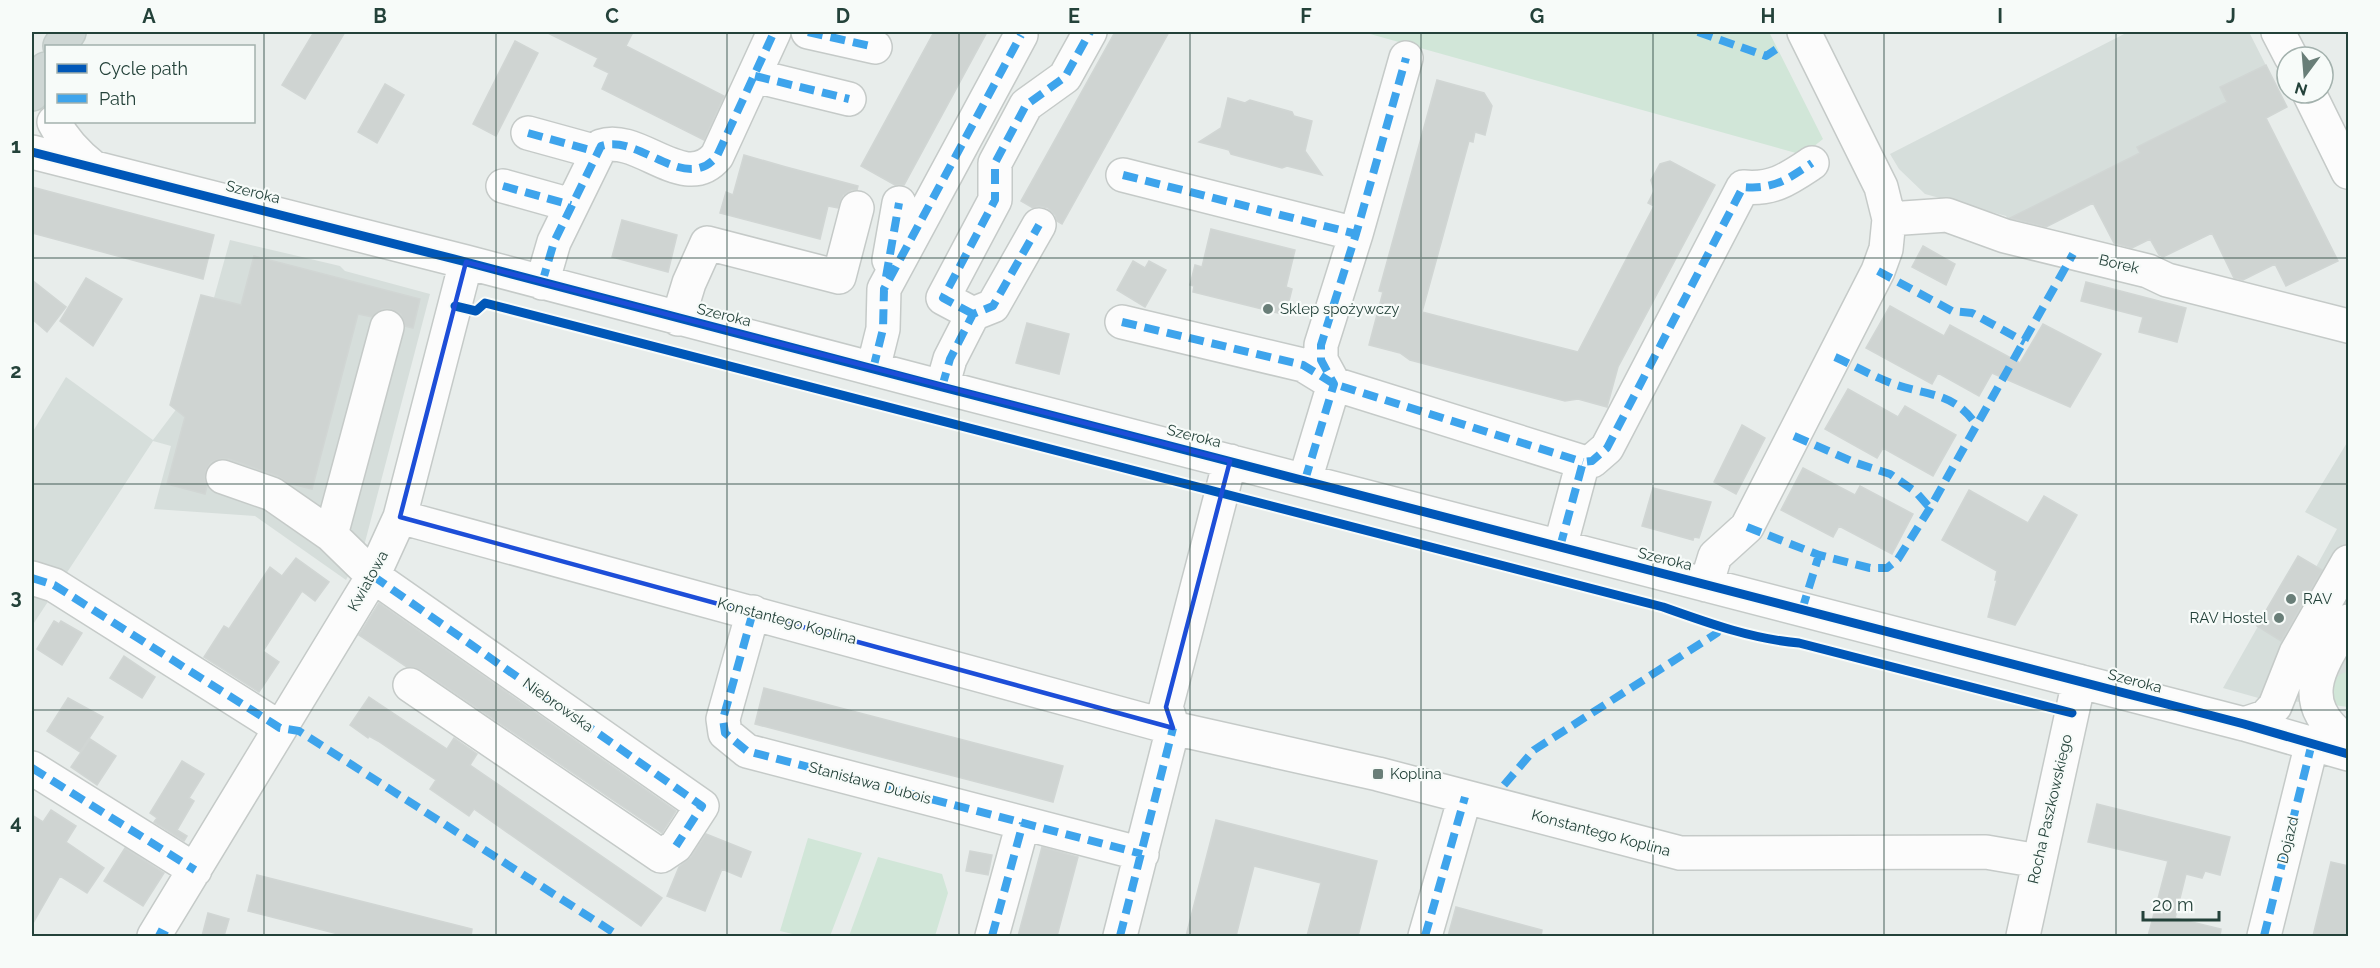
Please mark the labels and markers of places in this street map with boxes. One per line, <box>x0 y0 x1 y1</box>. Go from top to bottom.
place label: Sklep spożywczy <box>1280 300 1399 318</box>
marker: Sklep spożywczy <box>1261 302 1275 316</box>
place label: RAV <box>2303 590 2332 608</box>
marker: RAV <box>2284 592 2298 606</box>
place label: RAV Hostel <box>2190 609 2268 627</box>
marker: RAV Hostel <box>2272 611 2286 625</box>
place label: Koplina <box>1390 765 1442 783</box>
marker: Koplina <box>1371 767 1385 781</box>

